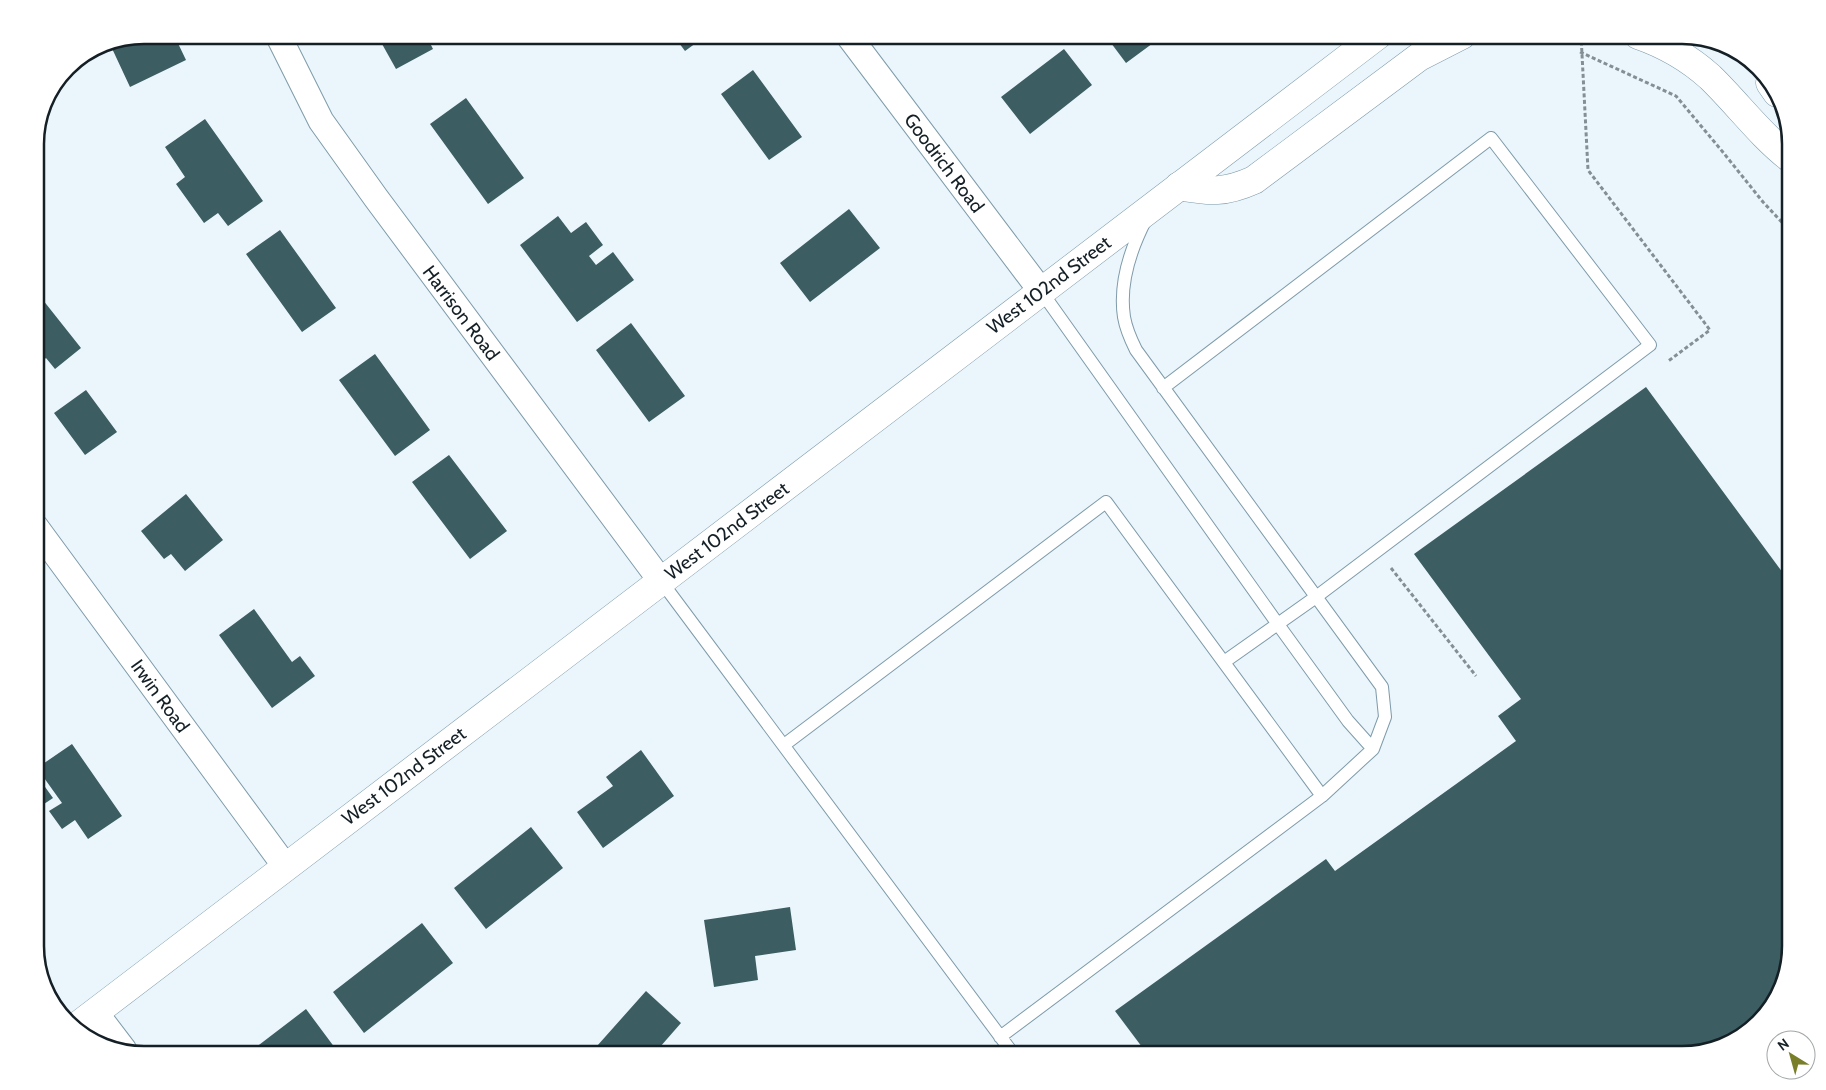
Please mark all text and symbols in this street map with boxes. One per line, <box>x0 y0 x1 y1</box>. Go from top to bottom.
street label: Goodrich Road <box>899 109 989 217</box>
street label: West 102nd Street <box>982 231 1116 339</box>
street label: Harrison Road <box>418 261 504 365</box>
street label: West 102nd Street <box>660 477 794 585</box>
street label: Irwin Road <box>126 655 194 737</box>
street label: West 102nd Street <box>337 722 471 830</box>
north arrow <box>1766 1030 1816 1080</box>
text: N <box>1774 1034 1793 1055</box>

